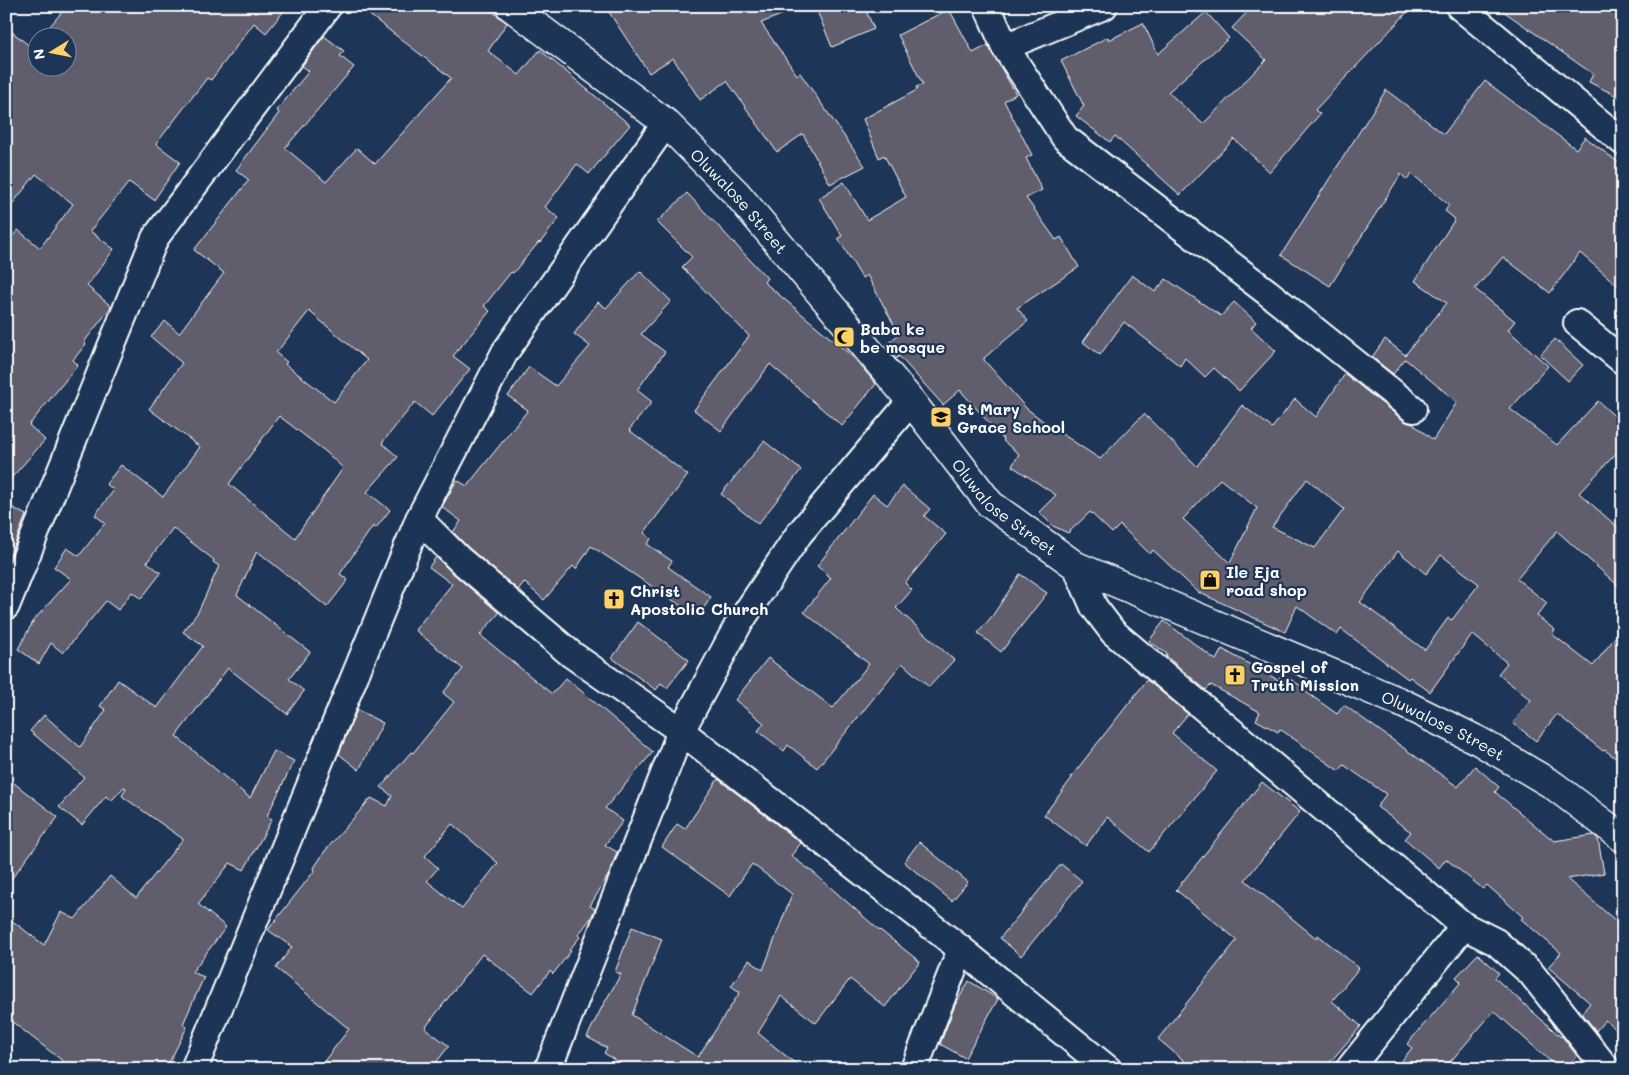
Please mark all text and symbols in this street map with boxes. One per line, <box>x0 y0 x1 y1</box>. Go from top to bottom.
north arrow <box>28 28 78 78</box>
text: N <box>28 47 49 61</box>
street label: Oluwalose Street <box>686 143 793 258</box>
place label: Baba ke be mosque <box>860 318 945 357</box>
mosque icon: Baba ke be mosque <box>832 325 856 349</box>
place label: St Mary Grace School <box>957 398 1065 437</box>
school or university icon: St Mary Grace School <box>929 405 953 429</box>
street label: Oluwalose Street <box>948 454 1061 559</box>
place label: Ile Eja road shop <box>1226 561 1307 600</box>
shop icon: Ile Eja road shop <box>1198 568 1222 592</box>
place label: Christ Apostolic Church <box>630 580 768 619</box>
church icon: Christ Apostolic Church <box>602 587 626 611</box>
place label: Gospel of Truth Mission <box>1251 656 1359 695</box>
church icon: Gospel of Truth Mission <box>1223 663 1247 687</box>
street label: Oluwalose Street <box>1379 685 1509 765</box>

